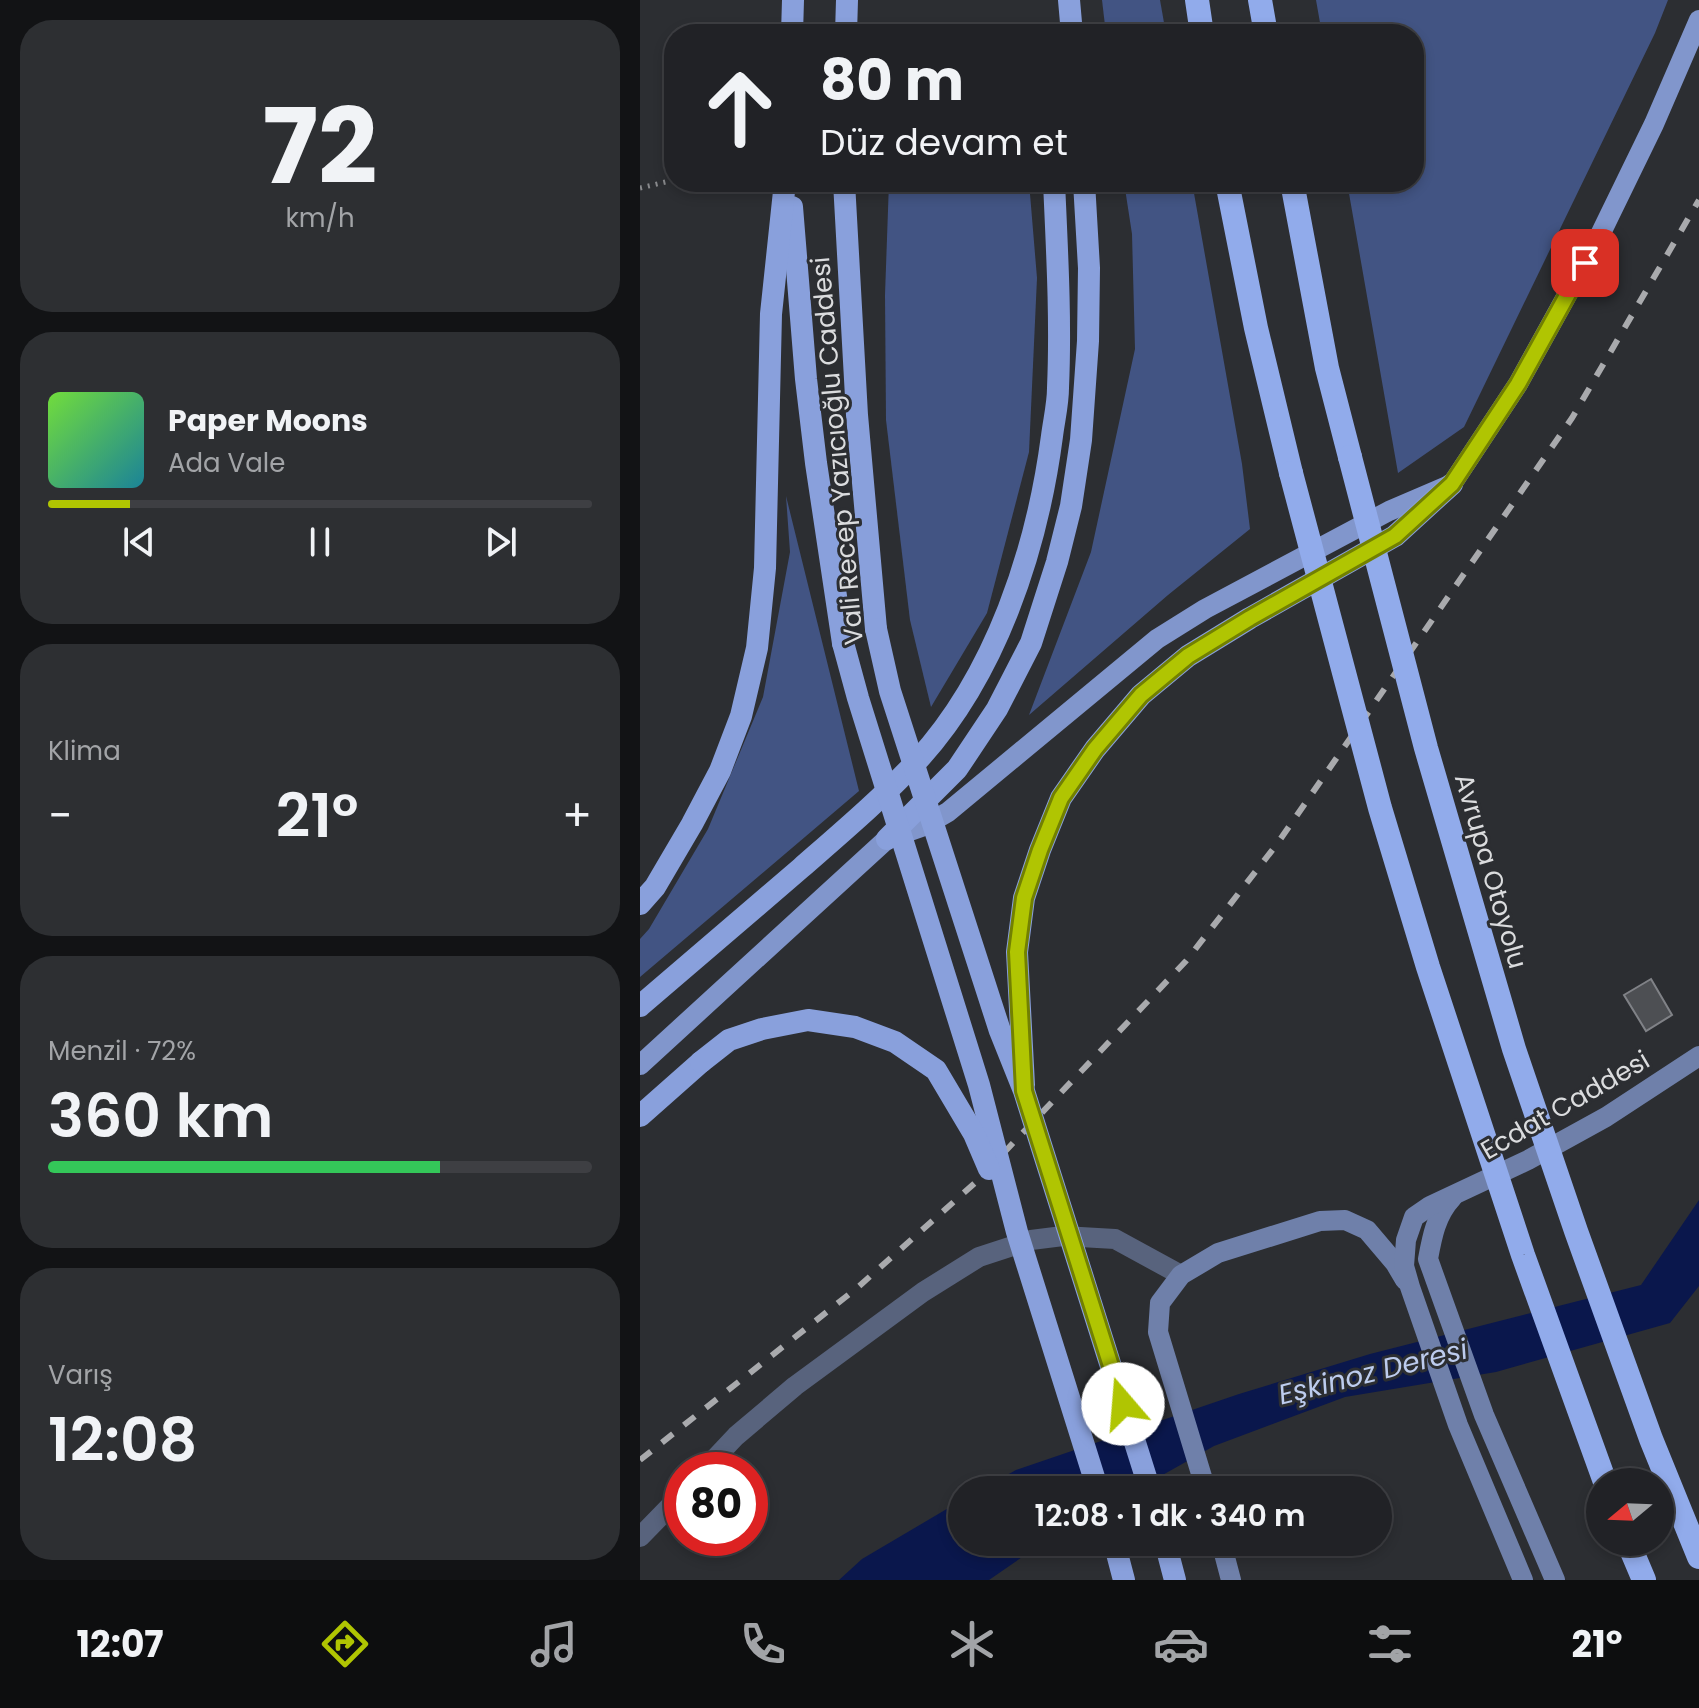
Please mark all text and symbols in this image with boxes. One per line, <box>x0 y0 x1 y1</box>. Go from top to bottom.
text: 80 m <box>820 41 964 120</box>
icon: ahead <box>688 56 792 160</box>
text: 72 <box>262 74 378 219</box>
text: Düz devam et <box>820 117 1068 168</box>
text: km/h <box>285 200 355 236</box>
pin <box>1551 229 1619 297</box>
icon: arrive <box>1563 241 1607 285</box>
street label: Vali Recep Yazıcıoğlu Caddesi <box>802 255 872 647</box>
text: Paper Moons <box>168 399 368 442</box>
text: Ada Vale <box>168 445 285 481</box>
icon: previous <box>117 520 161 564</box>
icon: pause <box>298 520 342 564</box>
icon: next <box>479 520 523 564</box>
text: Klima <box>48 733 121 769</box>
street label: Avrupa Otoyolu <box>1446 769 1536 973</box>
text: 21° <box>276 774 359 858</box>
text: − <box>48 785 72 846</box>
text: + <box>562 785 592 846</box>
text: Menzil · 72% <box>48 1033 196 1069</box>
street label: Ecdat Caddesi <box>1474 1042 1656 1168</box>
text: 360 km <box>48 1074 273 1158</box>
water label: Eşkinoz Deresi <box>1274 1329 1473 1414</box>
text: Varış <box>48 1357 113 1393</box>
position arrow <box>1081 1362 1165 1446</box>
text: 12:08 <box>48 1398 197 1482</box>
speed limit sign: 80 <box>664 1452 768 1556</box>
north arrow <box>1586 1468 1674 1556</box>
map controls <box>1586 1468 1674 1556</box>
text: 12:08 · 1 dk · 340 m <box>1034 1494 1306 1537</box>
icon: directions <box>317 1616 373 1672</box>
icon: music <box>526 1616 582 1672</box>
icon: phone <box>735 1616 791 1672</box>
icon: climate <box>944 1616 1000 1672</box>
icon: car <box>1153 1616 1209 1672</box>
icon: filters <box>1362 1616 1418 1672</box>
text: 12:07 <box>77 1619 164 1670</box>
text: 21° <box>1572 1619 1622 1670</box>

